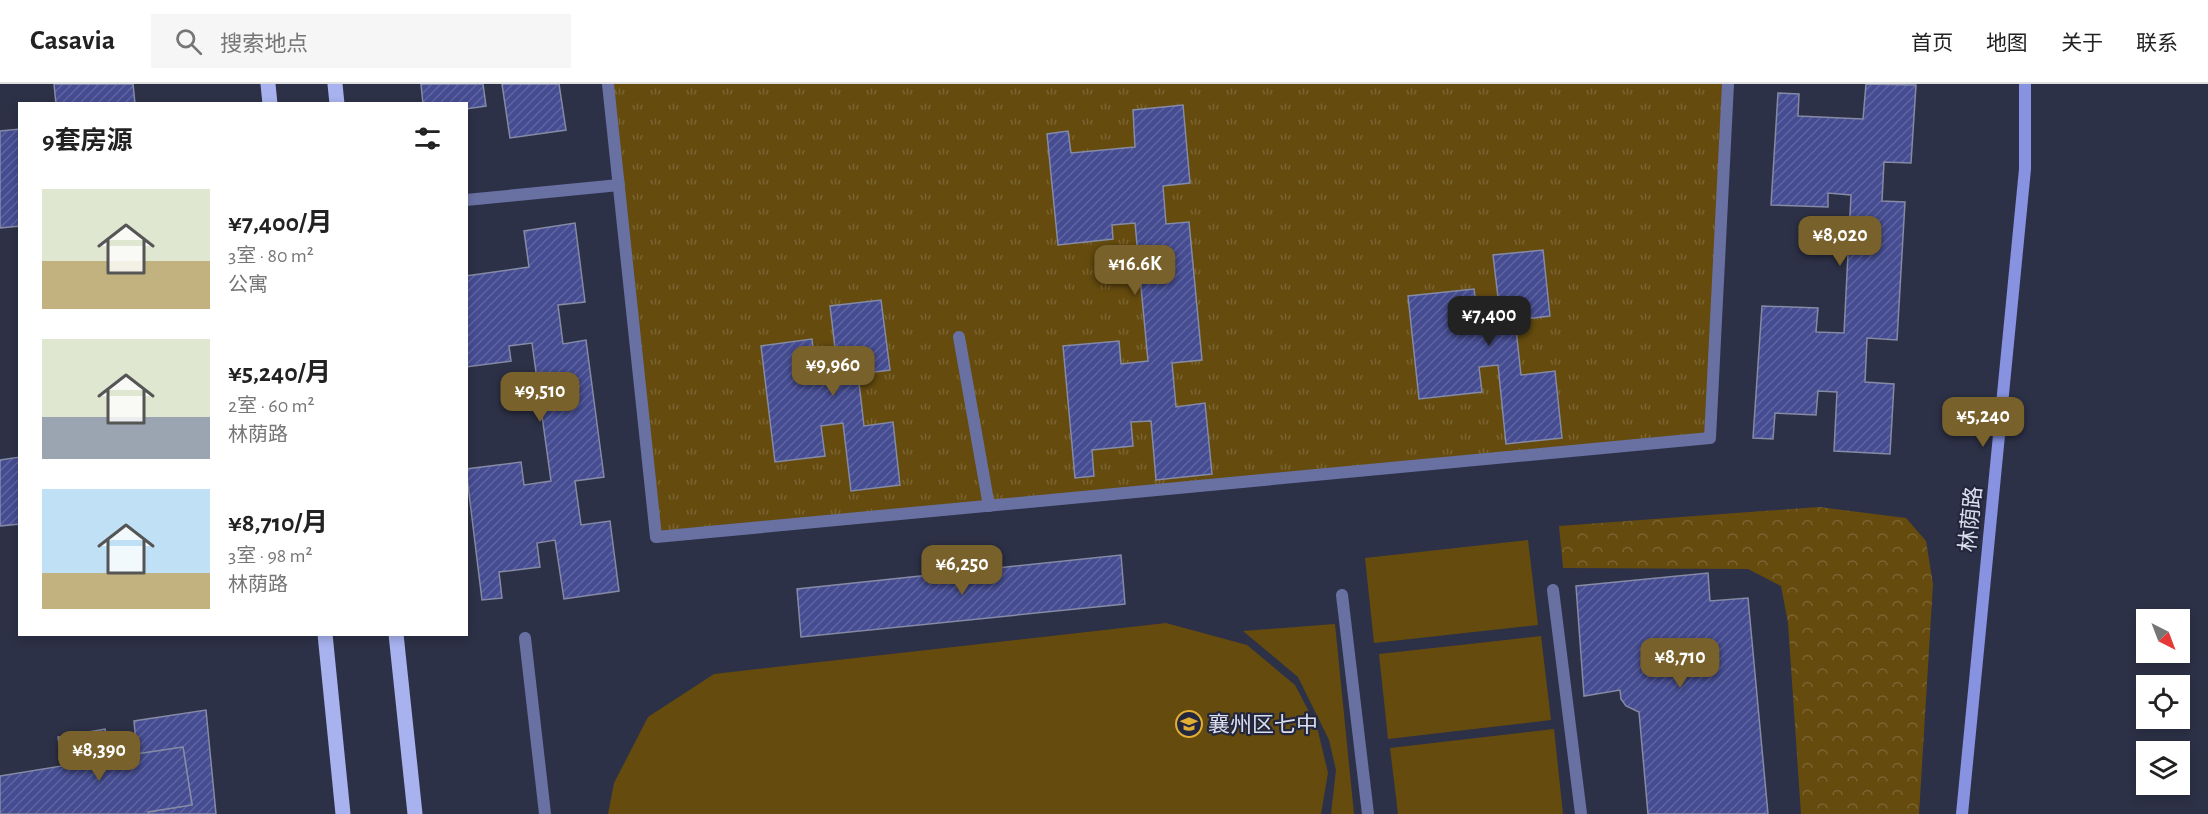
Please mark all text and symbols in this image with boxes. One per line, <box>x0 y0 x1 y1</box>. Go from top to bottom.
search box <box>151 14 571 68</box>
icon: search <box>172 25 205 58</box>
text: Casavia <box>30 27 115 55</box>
text: 搜索地点 <box>220 33 308 55</box>
text: 首页 <box>1911 33 1953 54</box>
text: 地图 <box>1986 33 2028 54</box>
text: 关于 <box>2061 33 2103 54</box>
text: 联系 <box>2136 33 2178 54</box>
icon: filters <box>411 122 444 155</box>
text: 9套房源 <box>42 128 133 154</box>
text: ¥7,400/月 <box>228 210 332 236</box>
icon: home <box>90 213 162 285</box>
pin: ¥8,020 <box>1791 216 1889 267</box>
text: ¥8,020 <box>1812 225 1868 245</box>
pin: ¥16.6K <box>1086 245 1184 296</box>
text: 3室 · 80 m² <box>228 246 314 266</box>
text: ¥16.6K <box>1108 254 1162 274</box>
text: 公寓 <box>228 275 268 295</box>
pin: ¥7,400 <box>1440 296 1538 347</box>
text: ¥7,400 <box>1462 305 1516 325</box>
pin: ¥9,960 <box>784 346 882 397</box>
text: ¥9,960 <box>806 355 860 375</box>
text: ¥5,240/月 <box>228 360 331 386</box>
icon: home <box>90 363 162 435</box>
pin: ¥9,510 <box>491 372 589 423</box>
text: ¥9,510 <box>514 381 566 401</box>
text: 2室 · 60 m² <box>228 396 315 416</box>
pin: ¥5,240 <box>1934 397 2032 448</box>
text: ¥5,240 <box>1956 406 2010 426</box>
text: 林荫路 <box>228 425 288 445</box>
street label: 林荫路 <box>1956 485 1985 553</box>
text: ¥8,710/月 <box>228 510 328 536</box>
icon: home <box>90 513 162 585</box>
pin: ¥6,250 <box>913 545 1011 596</box>
text: 3室 · 98 m² <box>228 546 313 566</box>
text: ¥6,250 <box>935 554 989 574</box>
text: 林荫路 <box>228 575 288 595</box>
north arrow <box>2136 609 2190 663</box>
map controls <box>2136 609 2190 795</box>
pin: ¥8,710 <box>1631 638 1729 689</box>
text: ¥8,710 <box>1654 647 1706 667</box>
button: locate <box>2136 675 2190 729</box>
school or university icon: 襄州区七中 <box>1174 709 1204 739</box>
place label: 襄州区七中 <box>1208 713 1318 736</box>
pin: ¥8,390 <box>50 731 148 782</box>
text: ¥8,390 <box>72 740 126 760</box>
button: layers <box>2136 741 2190 795</box>

